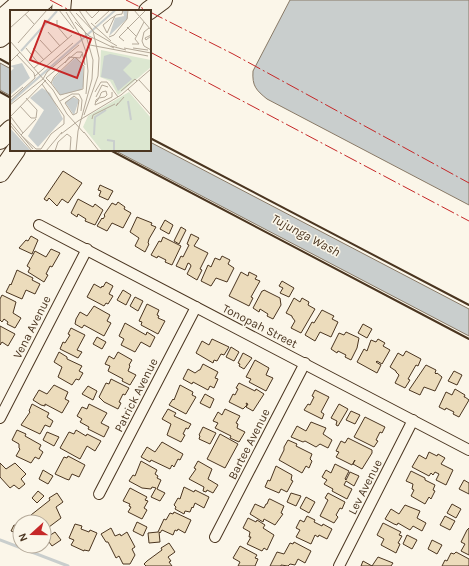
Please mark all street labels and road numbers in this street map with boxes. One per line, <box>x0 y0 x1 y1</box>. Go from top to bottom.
street label: Vena Avenue <box>10 293 54 361</box>
street label: Tonopah Street <box>220 301 300 351</box>
street label: Patrick Avenue <box>111 356 161 434</box>
street label: Bartee Avenue <box>225 406 273 482</box>
street label: Lev Avenue <box>345 457 385 517</box>

